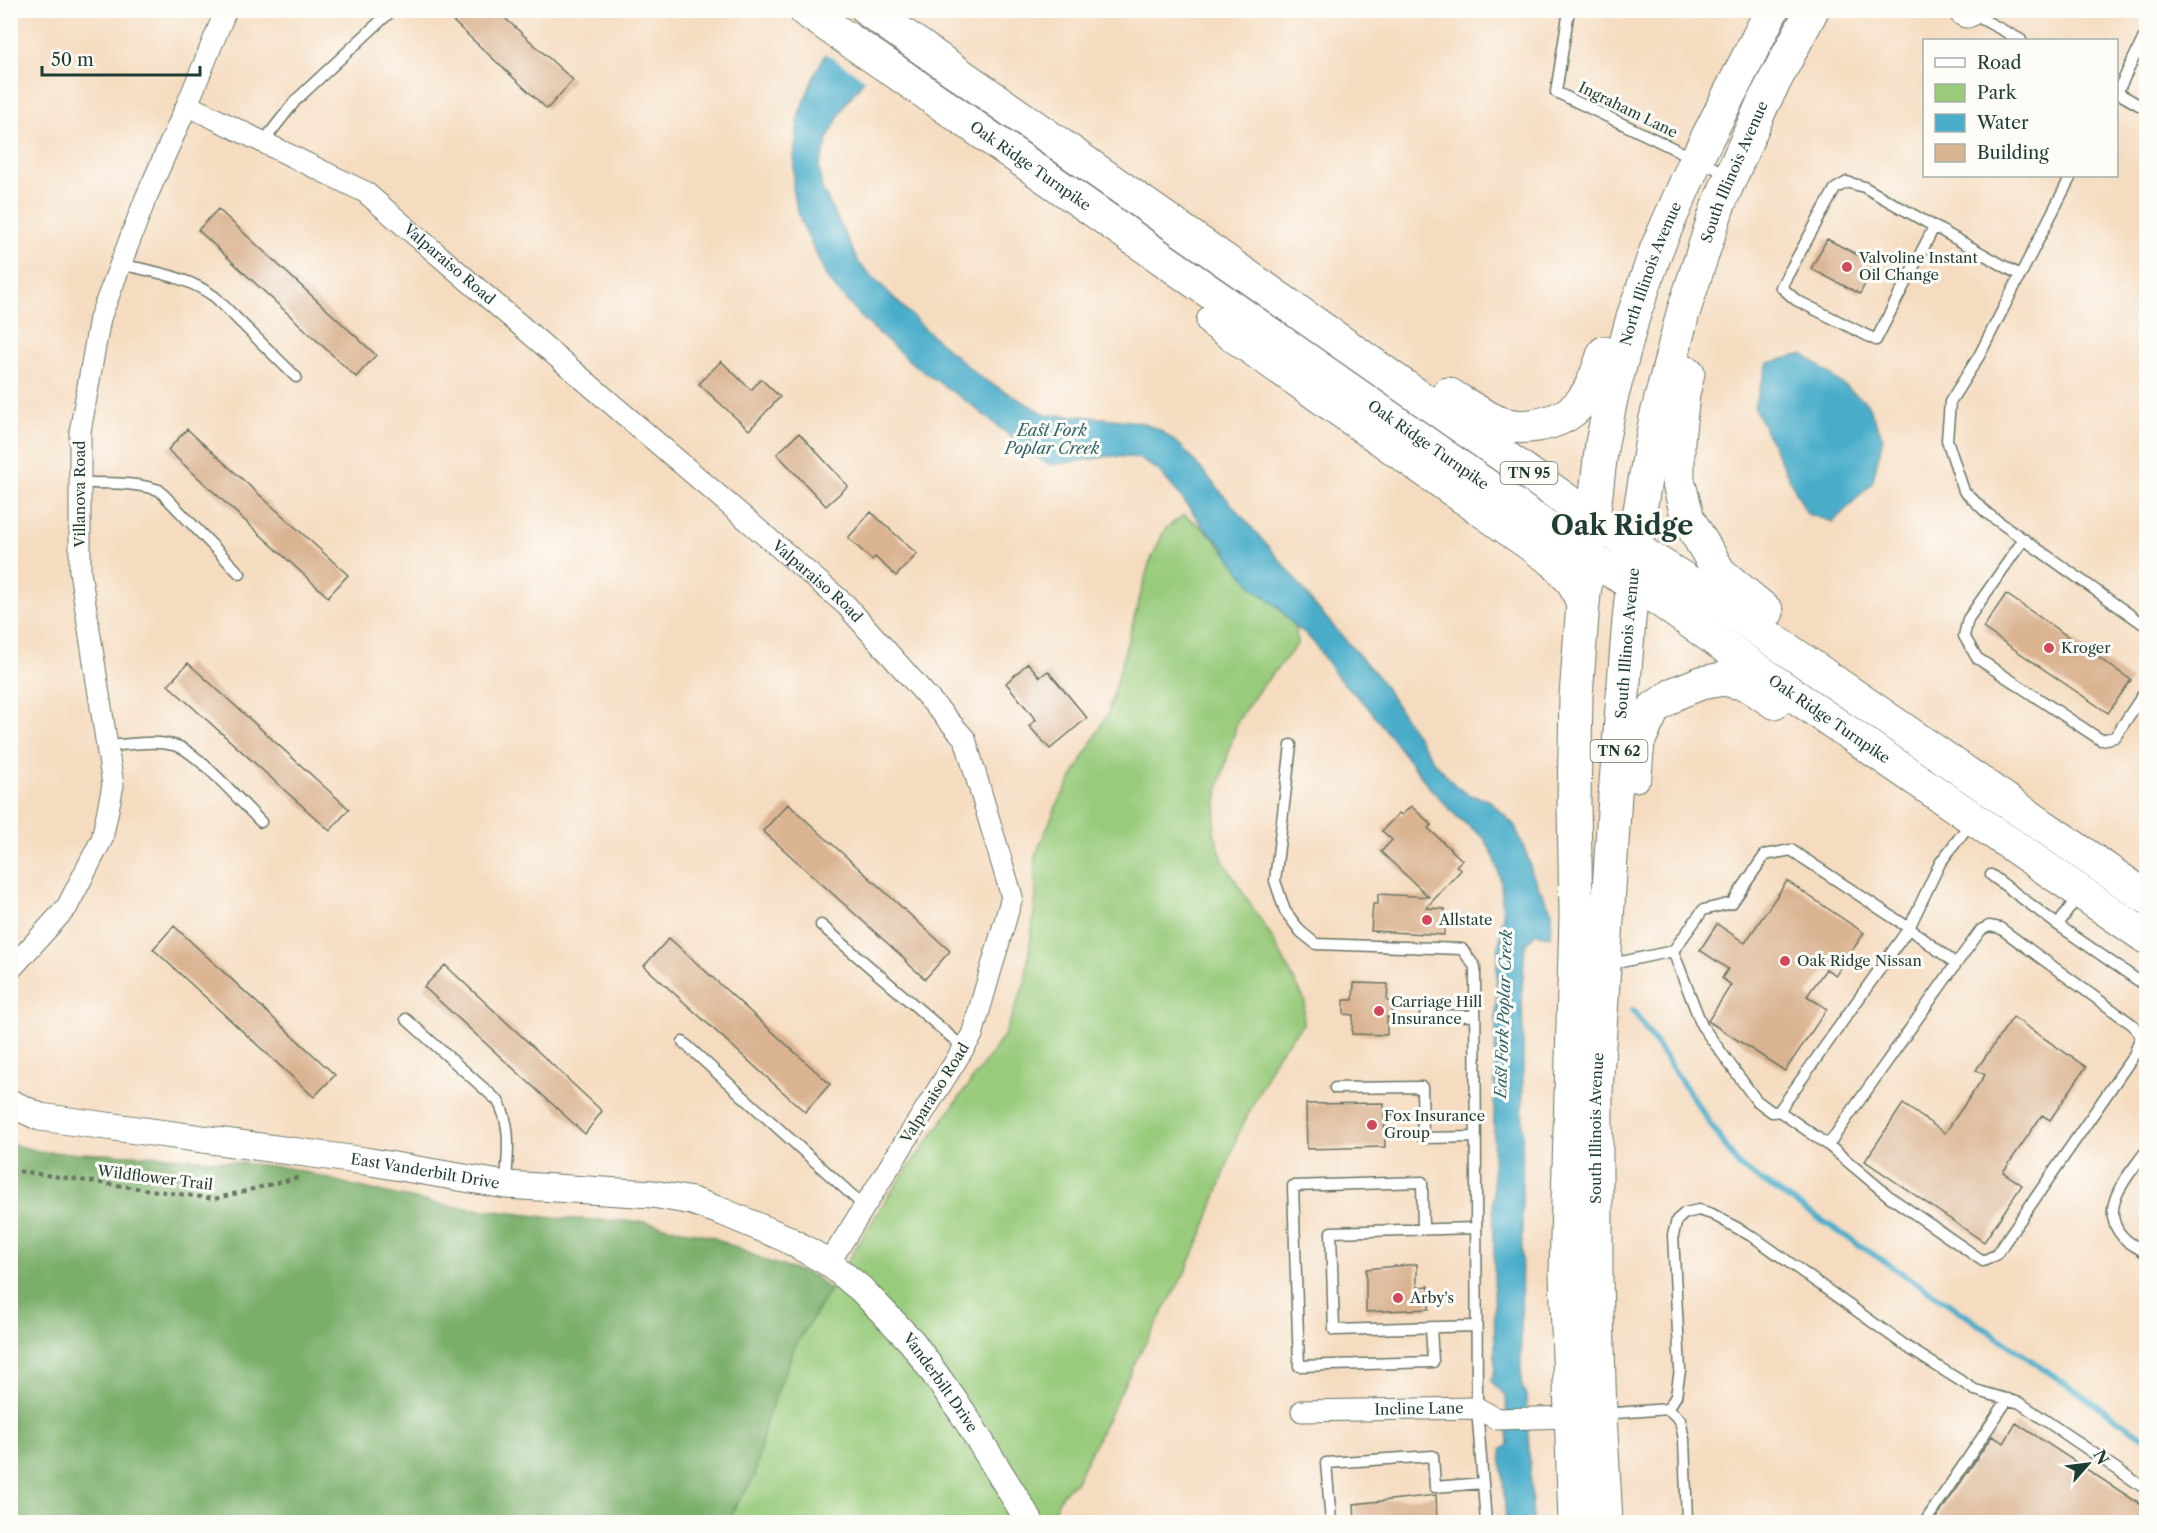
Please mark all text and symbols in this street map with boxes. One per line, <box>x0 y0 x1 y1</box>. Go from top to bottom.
scale bar <box>42 39 200 77</box>
legend <box>1923 39 2118 177</box>
text: 50 m <box>51 49 94 71</box>
text: Road <box>1977 52 2022 74</box>
street label: Ingraham Lane <box>1576 77 1681 142</box>
text: Park <box>1977 82 2018 104</box>
street label: South Illinois Avenue <box>1697 98 1772 245</box>
text: Water <box>1976 112 2029 134</box>
street label: Oak Ridge Turnpike <box>966 117 1095 215</box>
text: Building <box>1977 142 2049 164</box>
street label: North Illinois Avenue <box>1616 199 1685 348</box>
street label: Valparaiso Road <box>399 219 499 308</box>
place label: Valvoline Instant Oil Change <box>1858 248 1978 284</box>
marker: Valvoline Instant Oil Change <box>1840 260 1854 274</box>
street label: Oak Ridge Turnpike <box>1364 396 1493 494</box>
water label: East Fork Poplar Creek <box>1003 420 1100 458</box>
street label: Villanova Road <box>70 441 89 548</box>
road number: TN 95 <box>1500 462 1558 484</box>
district label: Oak Ridge <box>1551 509 1693 542</box>
street label: Valparaiso Road <box>768 535 867 626</box>
street label: South Illinois Avenue <box>1611 567 1643 720</box>
place label: Kroger <box>2061 638 2111 657</box>
marker: Kroger <box>2042 641 2056 655</box>
street label: Oak Ridge Turnpike <box>1765 670 1894 767</box>
road number: TN 62 <box>1590 740 1648 762</box>
place label: Allstate <box>1438 910 1492 929</box>
marker: Allstate <box>1420 913 1434 927</box>
water label: East Fork Poplar Creek <box>1490 929 1516 1101</box>
place label: Oak Ridge Nissan <box>1797 951 1922 970</box>
marker: Oak Ridge Nissan <box>1778 954 1792 968</box>
place label: Carriage Hill Insurance <box>1391 992 1483 1028</box>
marker: Carriage Hill Insurance <box>1372 1004 1386 1018</box>
street label: Valparaiso Road <box>896 1039 973 1147</box>
street label: South Illinois Avenue <box>1586 1052 1608 1204</box>
place label: Fox Insurance Group <box>1384 1106 1485 1142</box>
marker: Fox Insurance Group <box>1365 1118 1379 1132</box>
street label: East Vanderbilt Drive <box>350 1149 501 1193</box>
street label: Wildflower Trail <box>95 1161 214 1194</box>
place label: Arby's <box>1409 1288 1454 1307</box>
marker: Arby's <box>1391 1291 1405 1305</box>
street label: Vanderbilt Drive <box>899 1328 982 1435</box>
street label: Incline Lane <box>1374 1398 1464 1419</box>
north arrow <box>2058 1434 2118 1494</box>
text: N <box>2089 1446 2113 1468</box>

